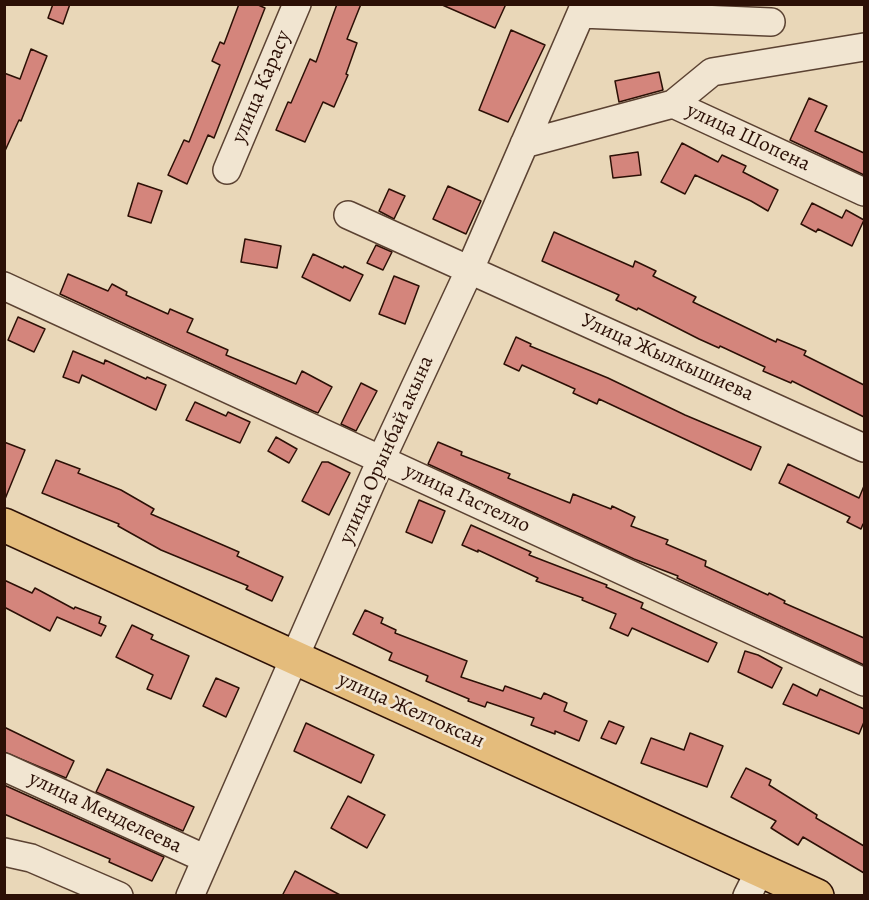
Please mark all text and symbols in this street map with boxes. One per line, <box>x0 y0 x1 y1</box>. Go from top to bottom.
street label: улица Карасу <box>227 27 297 147</box>
street label: улица Шопена <box>682 98 814 178</box>
street label: Улица Жылкышиева <box>577 309 757 407</box>
street label: улица Орынбай акына <box>334 352 440 548</box>
street label: улица Гастелло <box>400 459 534 539</box>
street label: улица Желтоксан <box>334 667 488 755</box>
street label: улица Менделеева <box>24 766 186 860</box>

